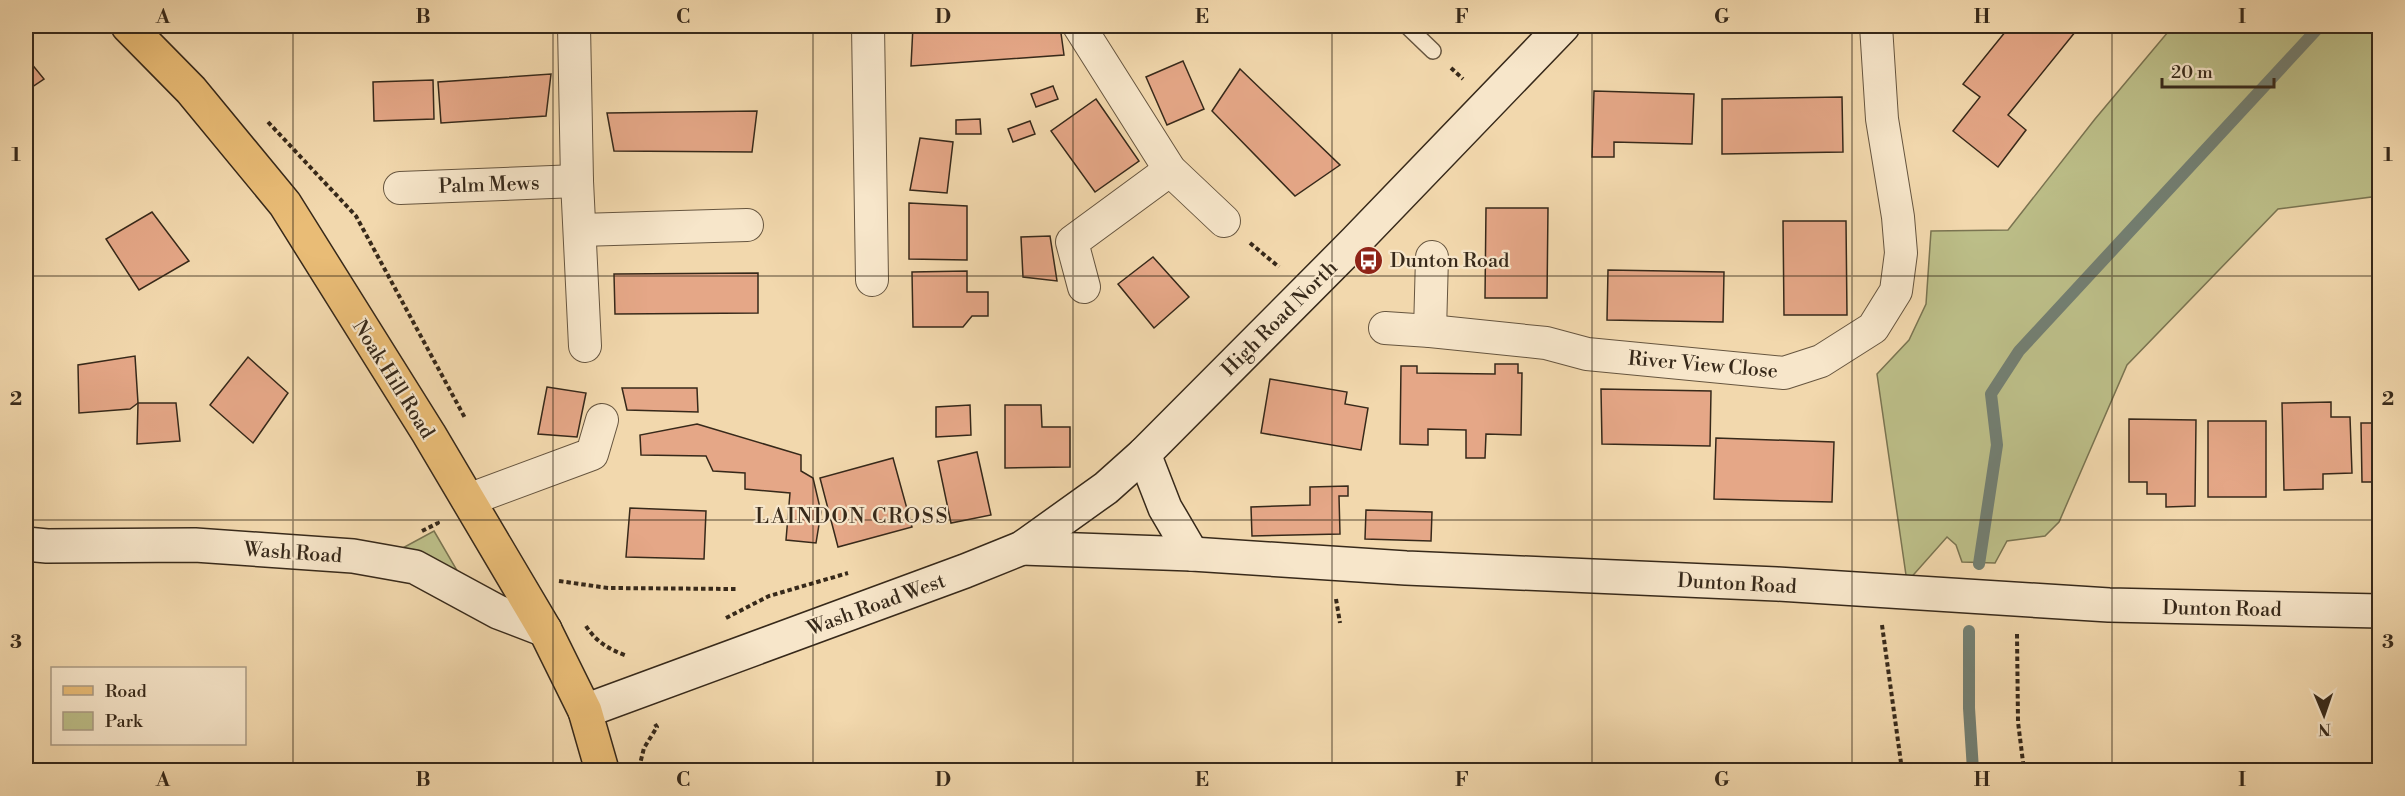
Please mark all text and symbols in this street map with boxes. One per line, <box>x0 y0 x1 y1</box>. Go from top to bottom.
text: A <box>155 5 171 30</box>
text: B <box>415 5 431 30</box>
text: C <box>676 5 690 30</box>
text: D <box>935 5 951 30</box>
text: E <box>1195 5 1209 30</box>
text: F <box>1455 5 1469 30</box>
text: G <box>1714 5 1730 30</box>
text: H <box>1974 5 1991 30</box>
text: I <box>2238 5 2246 30</box>
scale bar <box>2162 51 2274 89</box>
text: 20 m <box>2171 61 2213 84</box>
text: 1 <box>11 143 21 168</box>
text: 1 <box>2383 143 2393 168</box>
street label: Palm Mews <box>438 171 540 200</box>
bus stop icon: Dunton Road <box>1353 244 1385 276</box>
place label: Dunton Road <box>1390 249 1510 274</box>
street label: High Road North <box>1217 256 1343 382</box>
street label: Noak Hill Road <box>346 316 440 444</box>
street label: River View Close <box>1627 346 1779 385</box>
text: 2 <box>10 387 22 412</box>
text: 2 <box>2382 387 2394 412</box>
district label: LAINDON CROSS <box>755 504 949 530</box>
street label: Wash Road <box>242 538 343 569</box>
street label: Wash Road West <box>803 569 949 642</box>
street label: Dunton Road <box>1677 569 1798 600</box>
street label: Dunton Road <box>2162 596 2282 623</box>
text: 3 <box>10 630 22 655</box>
text: 3 <box>2382 630 2394 655</box>
legend <box>51 667 246 745</box>
text: Road <box>105 680 148 703</box>
north arrow <box>2294 685 2354 745</box>
text: Park <box>105 710 144 733</box>
text: N <box>2317 719 2331 739</box>
text: A <box>155 768 171 793</box>
text: B <box>415 768 431 793</box>
text: C <box>676 768 690 793</box>
text: D <box>935 768 951 793</box>
text: E <box>1195 768 1209 793</box>
text: F <box>1455 768 1469 793</box>
text: G <box>1714 768 1730 793</box>
text: H <box>1974 768 1991 793</box>
text: I <box>2238 768 2246 793</box>

